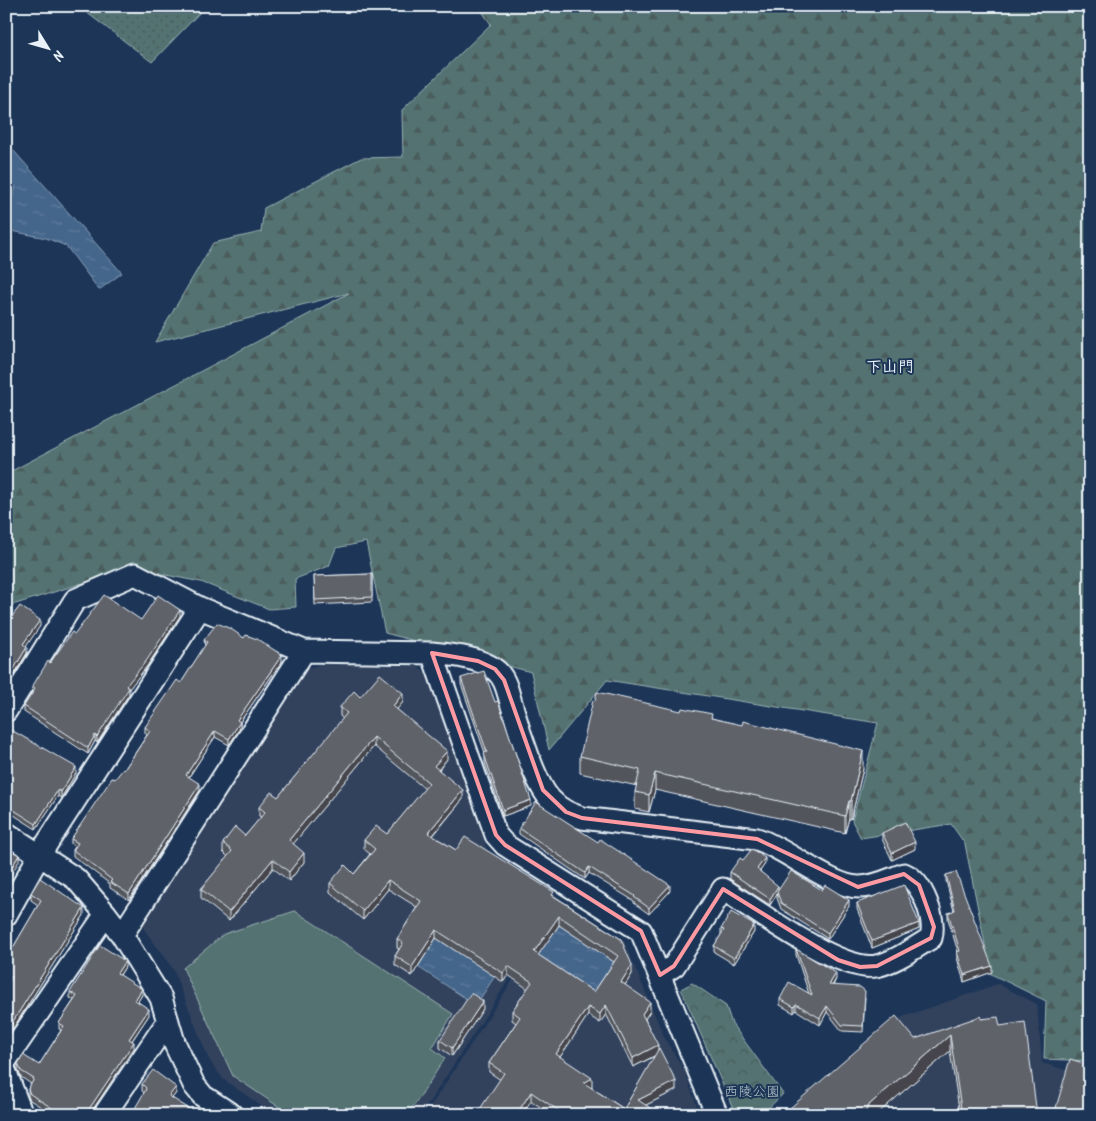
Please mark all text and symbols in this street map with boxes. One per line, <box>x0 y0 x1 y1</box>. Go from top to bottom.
north arrow <box>22 22 72 72</box>
text: N <box>46 45 69 65</box>
district label: 下山門 <box>866 355 914 380</box>
park label: 西陵公園 <box>724 1081 780 1103</box>

